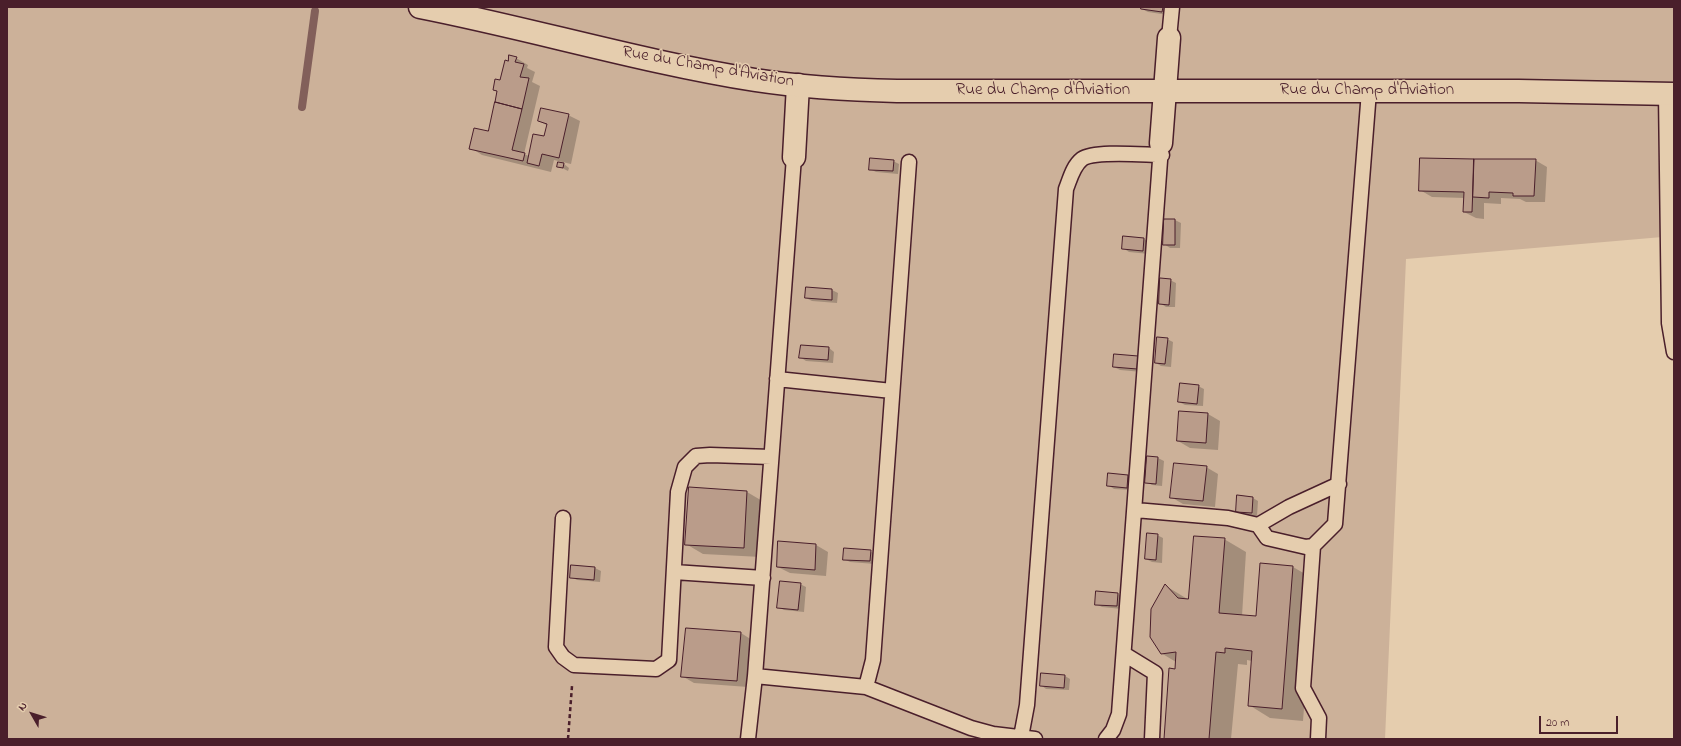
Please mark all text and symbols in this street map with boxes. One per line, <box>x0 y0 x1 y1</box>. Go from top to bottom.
street label: Rue du Champ d'Aviation <box>620 43 796 93</box>
street label: Rue du Champ d'Aviation <box>956 81 1130 101</box>
street label: Rue du Champ d'Aviation <box>1280 81 1454 101</box>
north arrow <box>12 694 52 734</box>
text: N <box>14 699 31 714</box>
scale bar <box>1541 708 1620 734</box>
text: 20 m <box>1546 714 1569 732</box>

